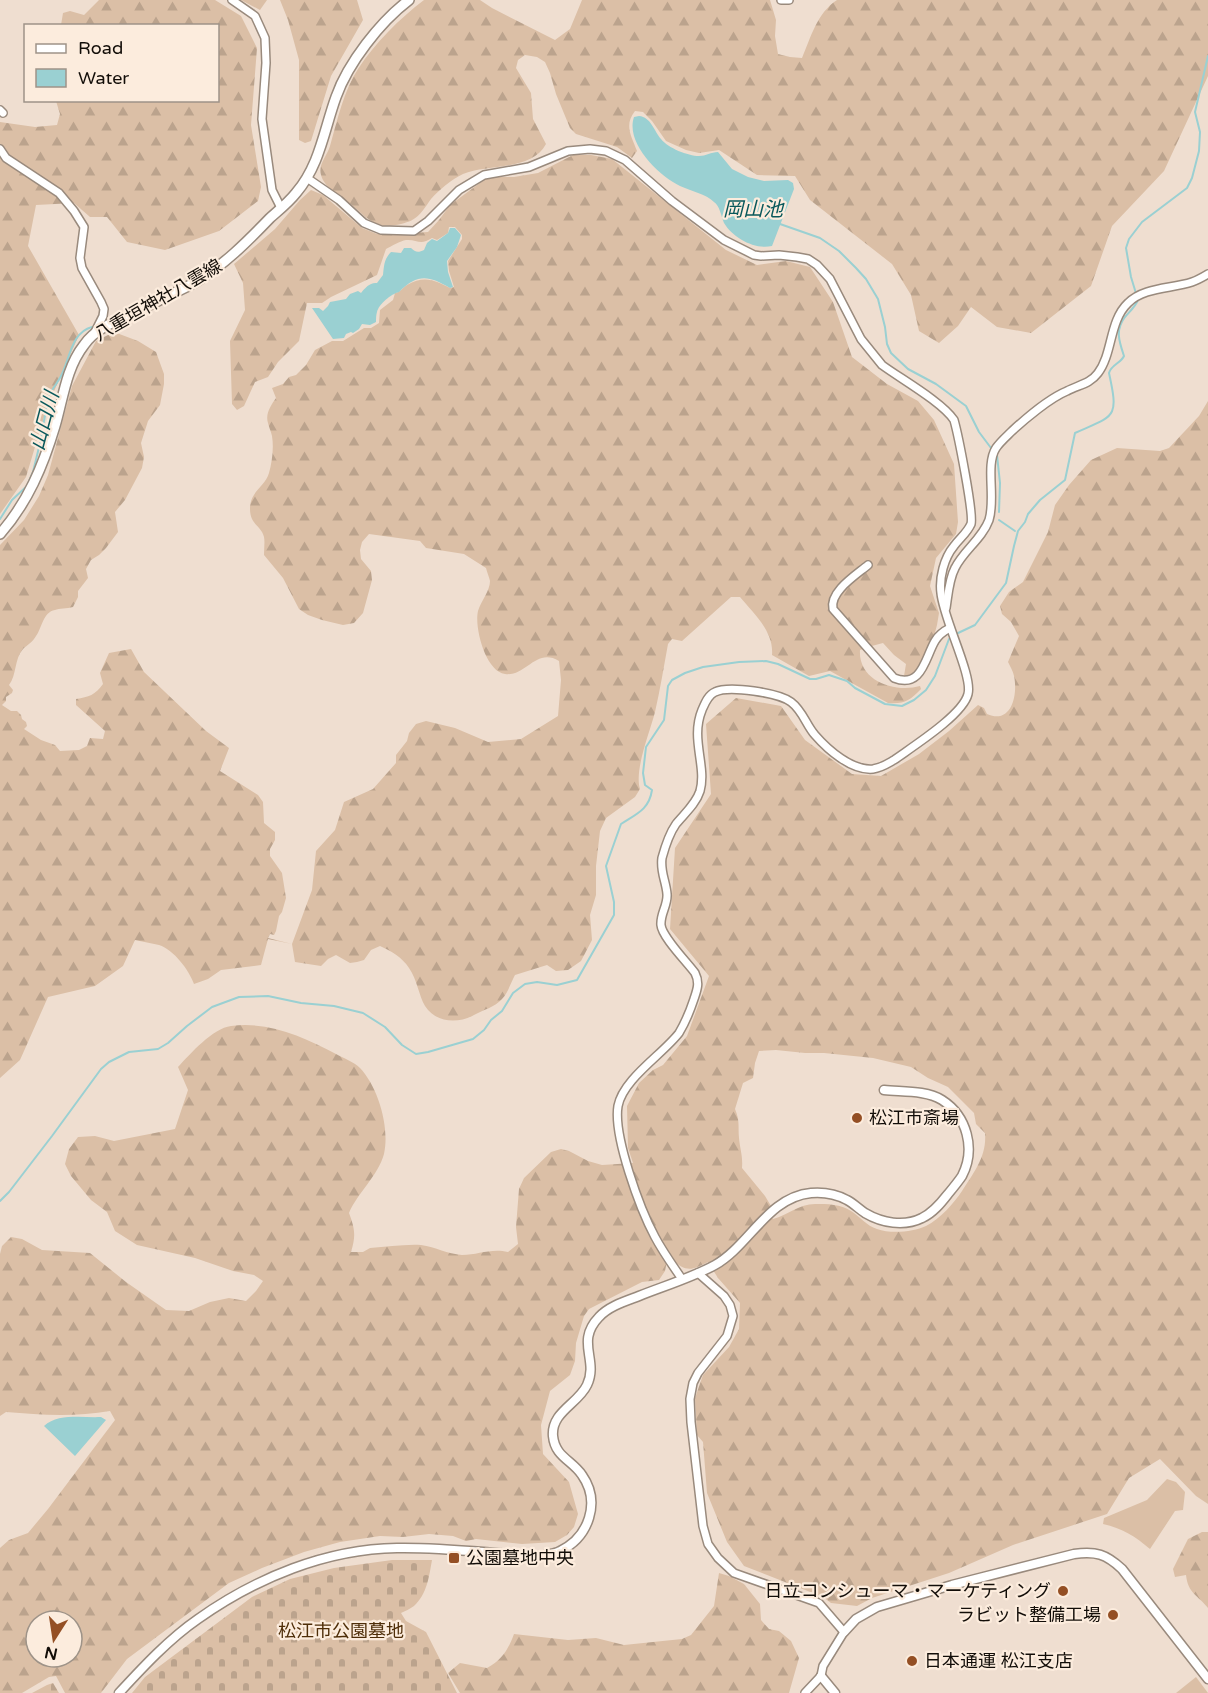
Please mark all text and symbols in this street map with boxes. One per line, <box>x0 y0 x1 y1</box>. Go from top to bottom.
legend <box>24 24 219 102</box>
text: Road <box>78 37 123 59</box>
text: Water <box>78 67 129 89</box>
water label: 岡山池 <box>723 198 785 222</box>
street label: 八重垣神社八雲線 <box>90 254 226 346</box>
water label: 山口川 <box>26 387 65 453</box>
place label: 松江市斎場 <box>869 1107 959 1129</box>
marker: 松江市斎場 <box>850 1111 864 1125</box>
place label: 公園墓地中央 <box>466 1547 574 1569</box>
marker: 公園墓地中央 <box>447 1551 461 1565</box>
place label: 日立コンシューマ・マーケティング <box>764 1580 1051 1602</box>
marker: 日立コンシューマ・マーケティング <box>1056 1584 1070 1598</box>
place label: ラビット整備工場 <box>957 1604 1101 1626</box>
marker: ラビット整備工場 <box>1106 1608 1120 1622</box>
north arrow <box>24 1609 84 1669</box>
park label: 松江市公園墓地 <box>278 1620 404 1642</box>
text: N <box>43 1642 59 1664</box>
place label: 日本通運 松江支店 <box>924 1650 1073 1672</box>
marker: 日本通運 松江支店 <box>905 1654 919 1668</box>

